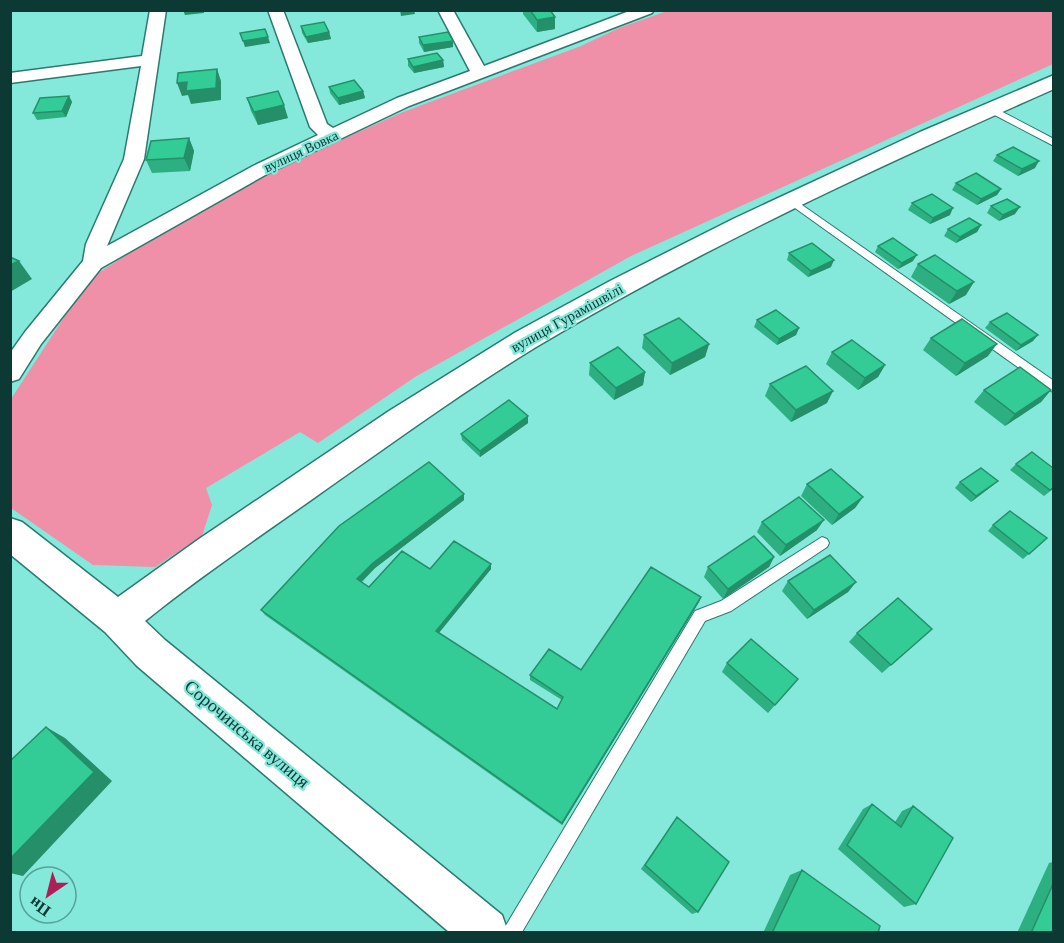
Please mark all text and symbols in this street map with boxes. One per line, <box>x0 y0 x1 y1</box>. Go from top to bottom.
street label: вулиця Вовка <box>262 127 341 175</box>
street label: вулиця Гурамішвілі <box>508 281 626 355</box>
street label: Сорочинська вулиця <box>181 676 313 792</box>
north arrow <box>18 865 78 925</box>
text: Пн <box>26 894 53 920</box>

